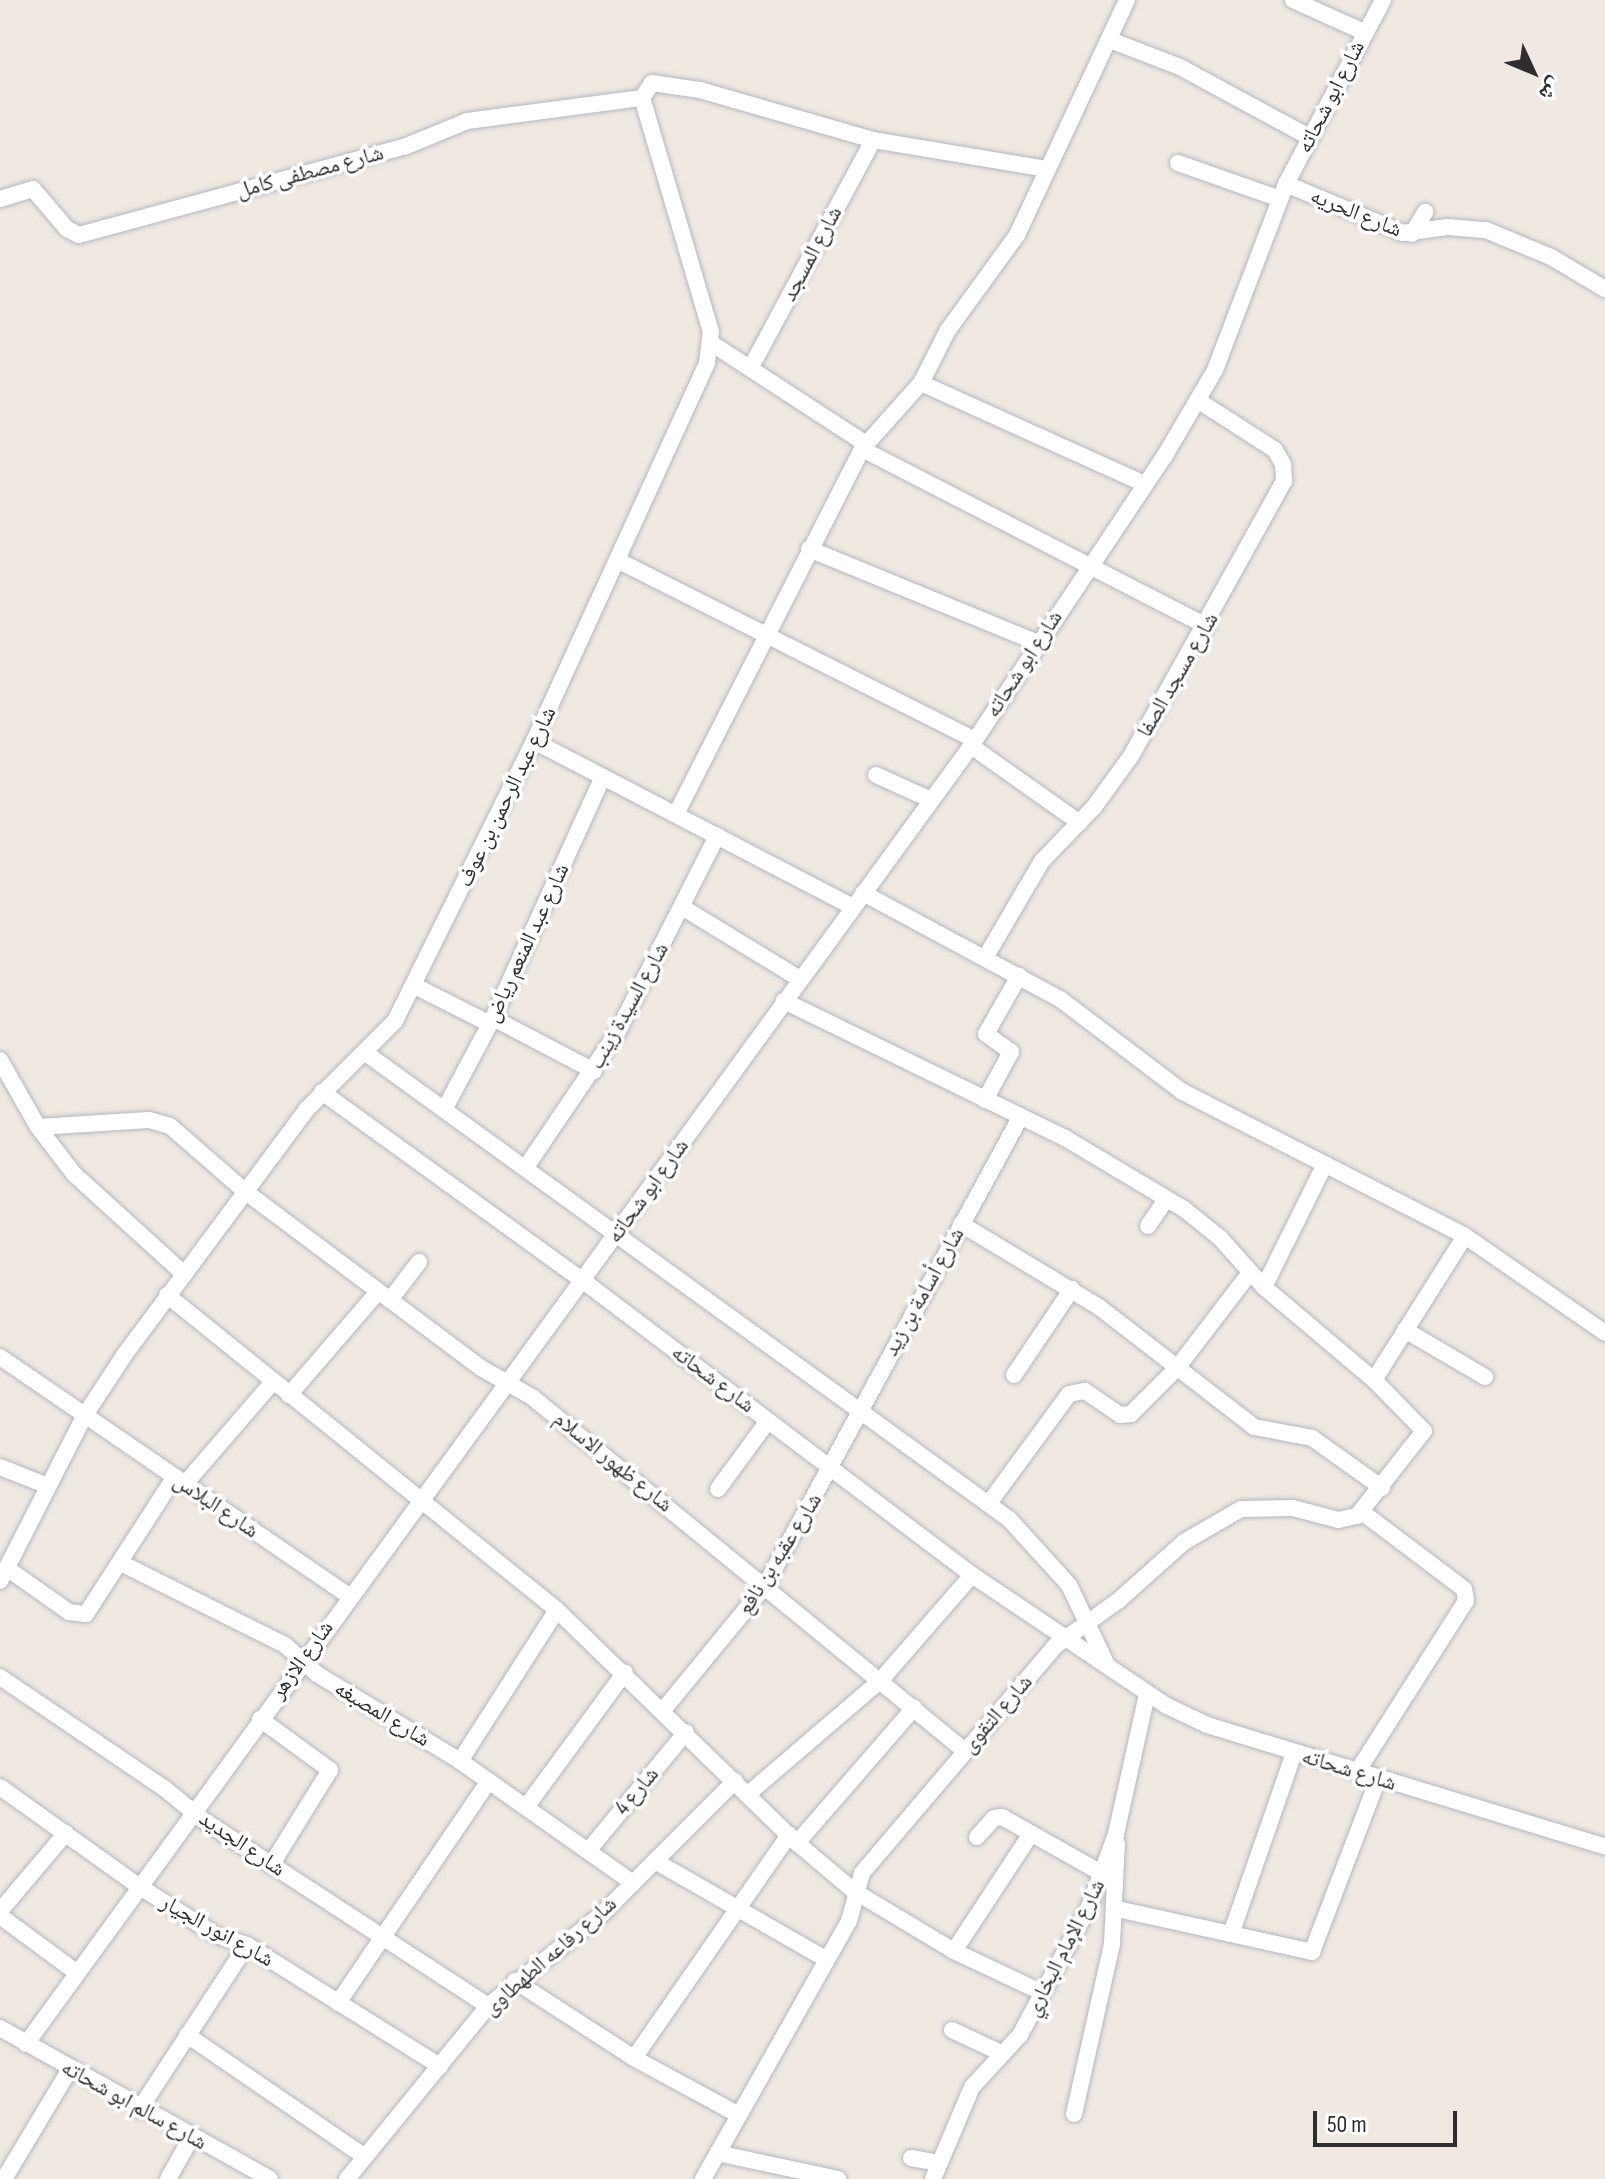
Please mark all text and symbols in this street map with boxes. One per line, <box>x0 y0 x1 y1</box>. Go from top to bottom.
north arrow <box>1493 32 1573 112</box>
street label: شارع ابو شحاته <box>1291 36 1371 158</box>
text: ش <box>1533 71 1568 107</box>
street label: شارع مصطفى كامل <box>234 140 386 204</box>
street label: شارع الحريه <box>1306 183 1406 243</box>
street label: شارع المسجد <box>776 202 848 306</box>
street label: شارع ابو شحاته <box>980 605 1068 723</box>
street label: شارع مسجد الصفا <box>1132 608 1224 742</box>
street label: شارع عبد الرحمن بن عوف <box>452 702 562 892</box>
street label: شارع عبد المنعم رياض <box>479 859 575 1027</box>
street label: شارع السيدة زينب <box>583 938 675 1074</box>
street label: شارع ابو شحاته <box>601 1134 695 1248</box>
street label: شارع أسامة بن زيد <box>878 1223 970 1361</box>
street label: شارع شحاته <box>666 1339 760 1419</box>
street label: شارع ظهور الاسلام <box>548 1406 678 1518</box>
street label: شارع البلاس <box>168 1468 264 1544</box>
street label: شارع عقبه بن نافع <box>732 1488 828 1620</box>
street label: شارع الازهر <box>265 1616 339 1704</box>
street label: شارع التقوى <box>956 1669 1038 1759</box>
street label: شارع المصبغه <box>329 1675 435 1753</box>
street label: شارع شحاته <box>1299 1743 1399 1797</box>
street label: شارع 4 <box>609 1762 665 1820</box>
street label: شارع الجديد <box>194 1806 290 1882</box>
street label: شارع الإمام البخاري <box>1019 1875 1111 2021</box>
street label: شارع انور الجيار <box>156 1889 278 1973</box>
street label: شارع رفاعه الطهطاوى <box>478 1891 622 2021</box>
street label: شارع سالم ابو شحاته <box>57 2054 211 2156</box>
scale bar <box>1317 2095 1461 2145</box>
text: 50 m <box>1327 2110 1367 2139</box>

